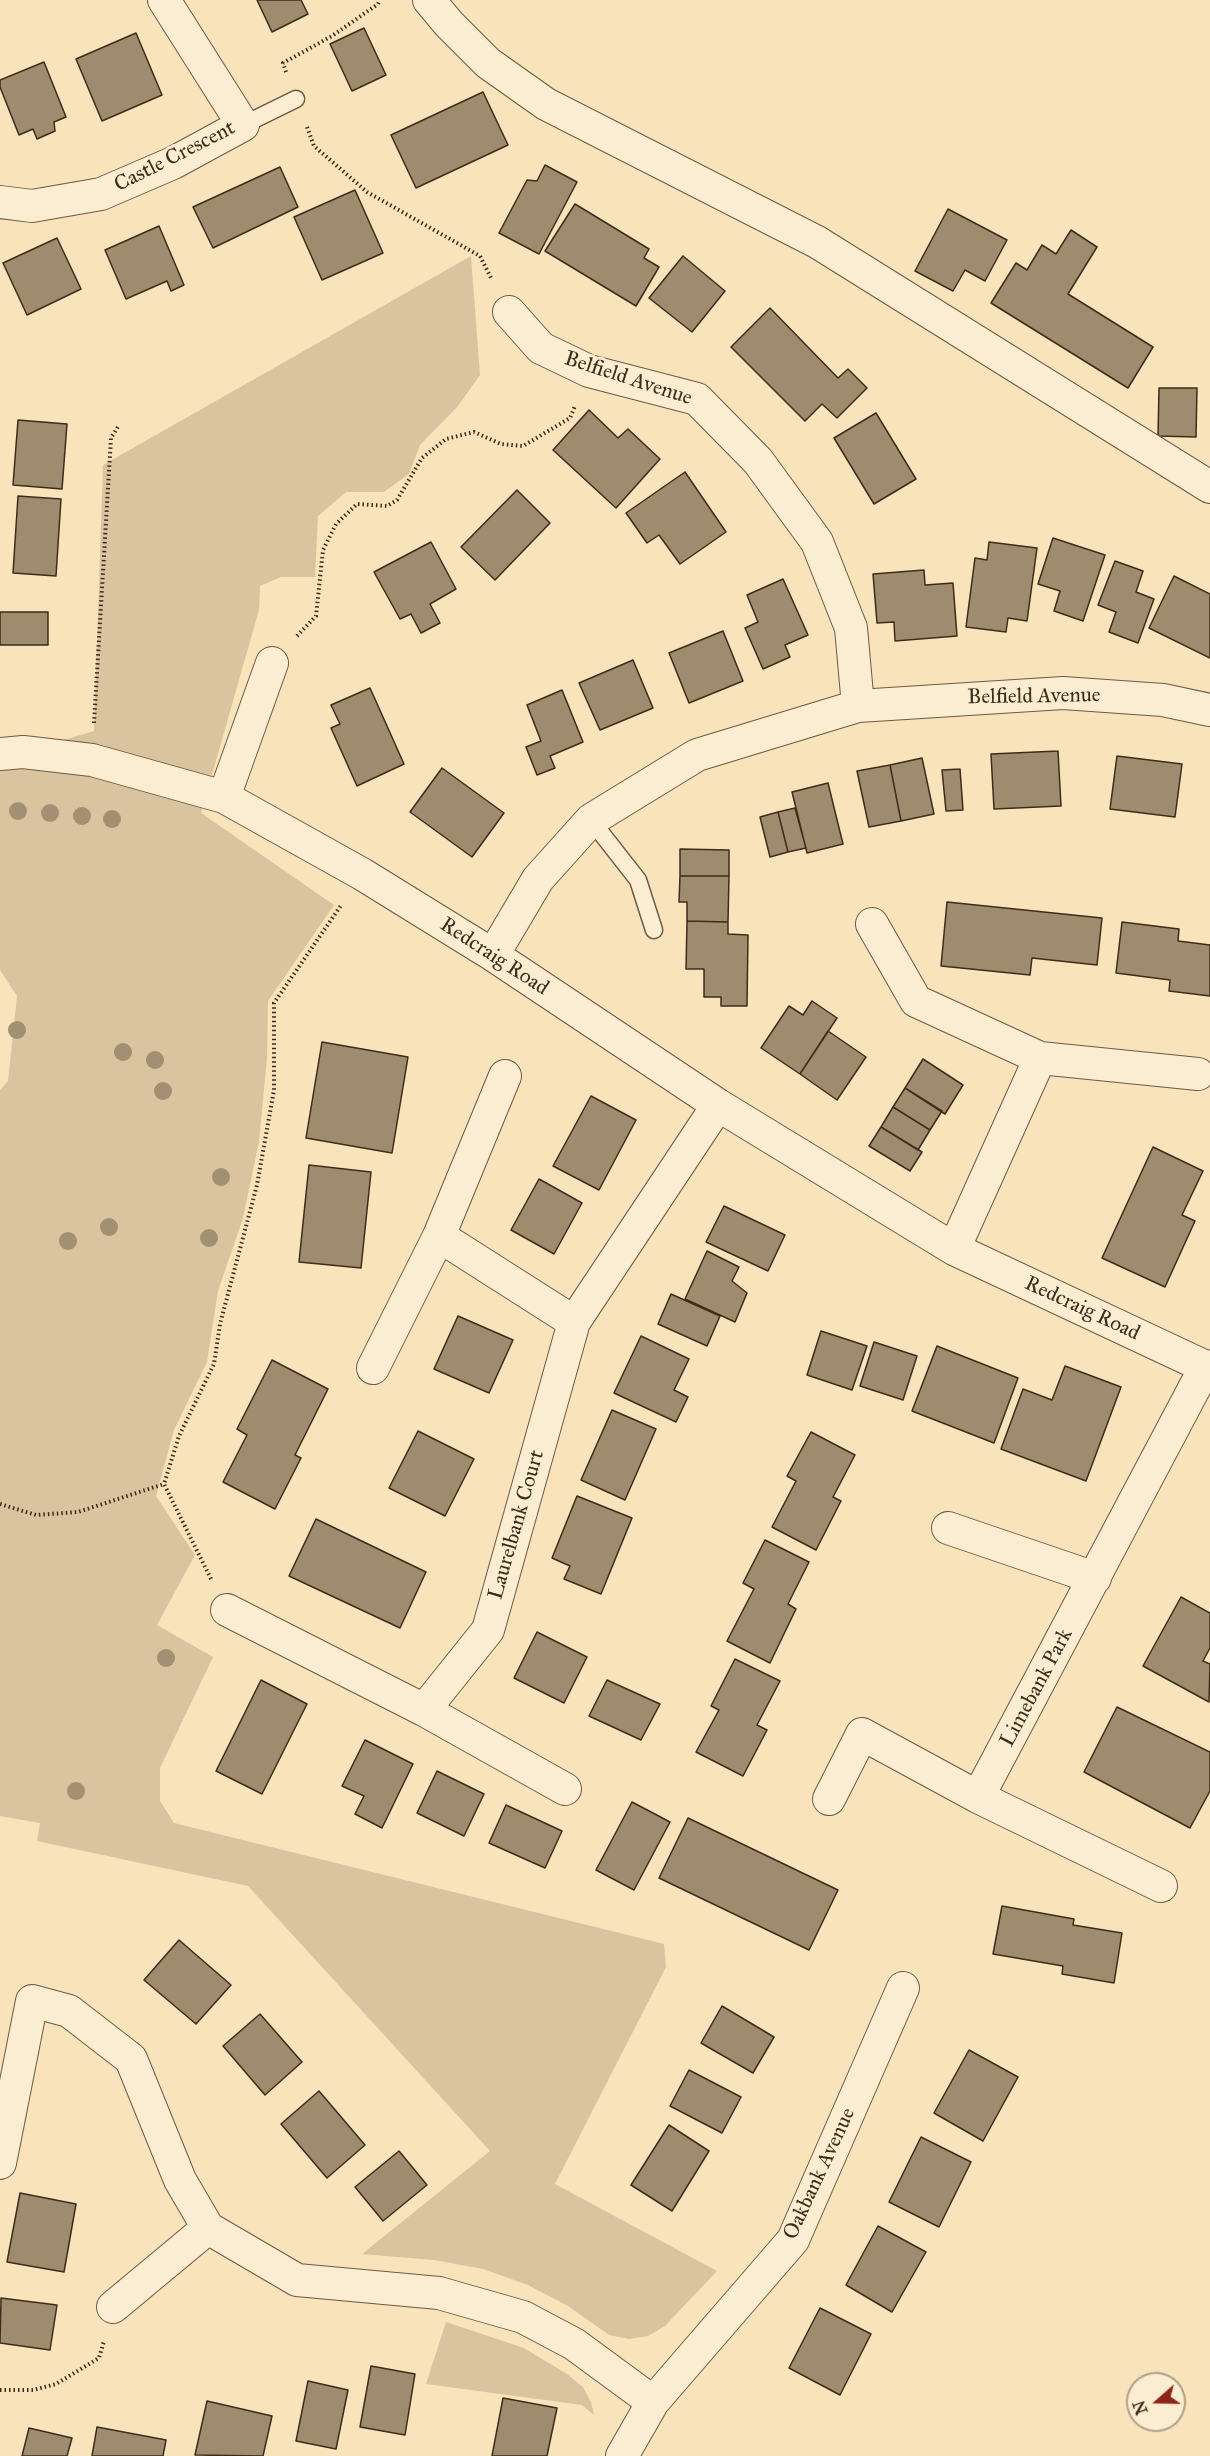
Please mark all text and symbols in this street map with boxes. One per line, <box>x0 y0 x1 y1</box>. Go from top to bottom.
street label: Castle Crescent <box>111 116 239 198</box>
street label: Belfield Avenue <box>561 346 695 412</box>
street label: Belfield Avenue <box>967 683 1101 711</box>
street label: Redcraig Road <box>435 913 553 1001</box>
street label: Redcraig Road <box>1020 1271 1144 1347</box>
street label: Laurelbank Court <box>484 1448 550 1602</box>
street label: Limebank Park <box>995 1625 1079 1751</box>
street label: Oakbank Avenue <box>778 2104 862 2244</box>
north arrow <box>1126 2372 1186 2432</box>
text: N <box>1129 2398 1152 2417</box>

